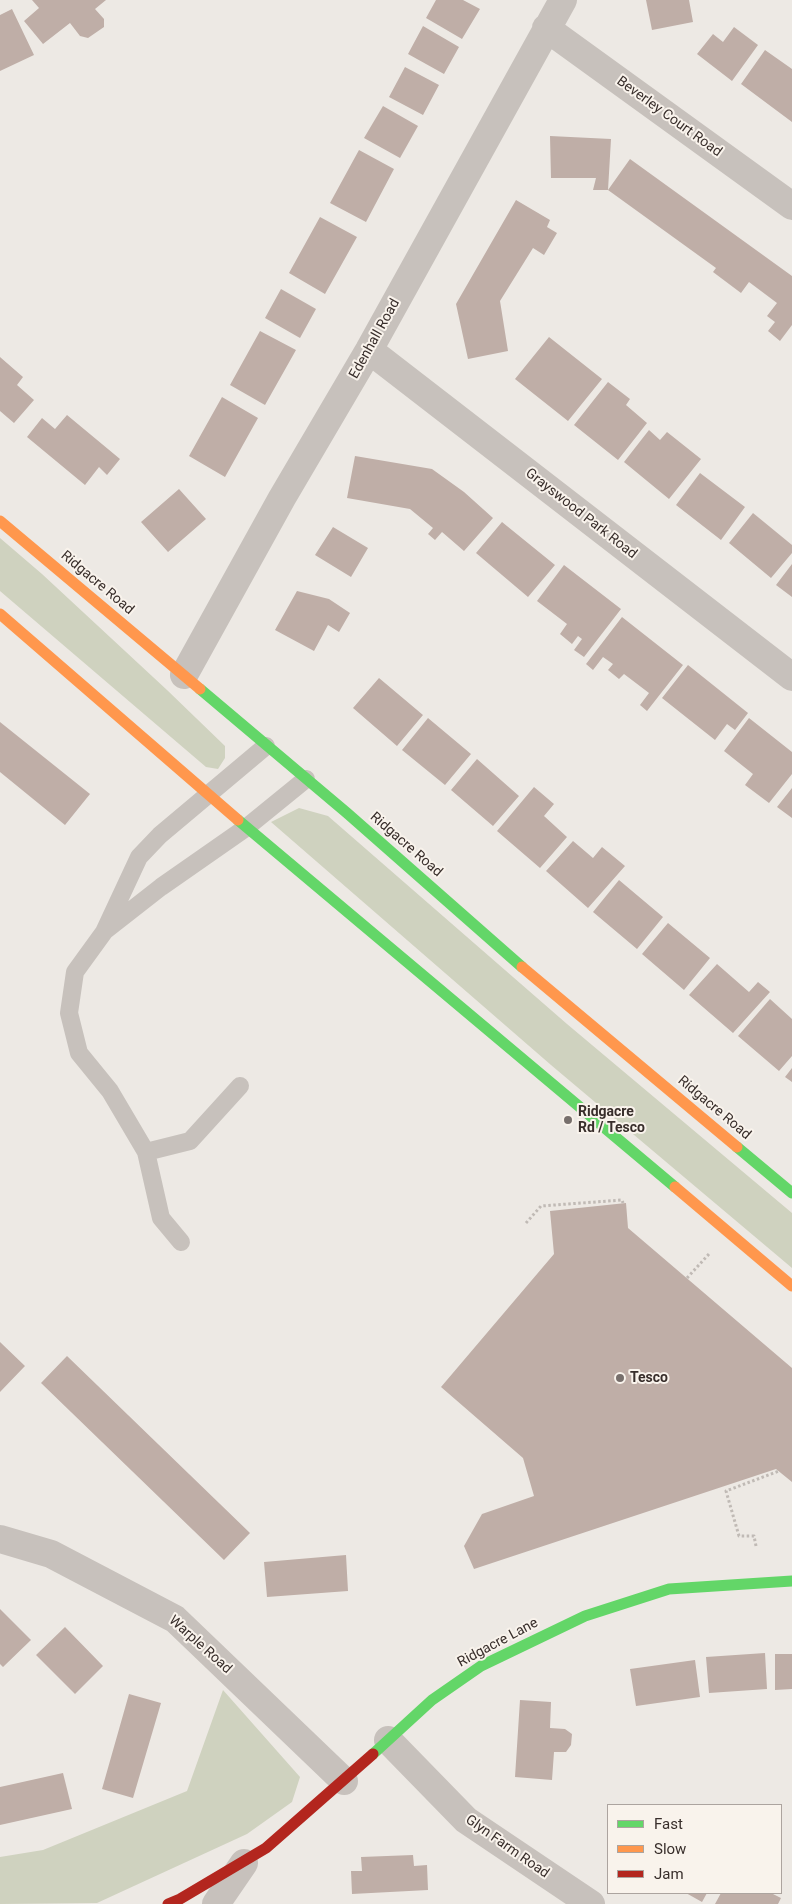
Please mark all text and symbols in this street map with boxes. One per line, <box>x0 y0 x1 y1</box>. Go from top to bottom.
street label: Beverley Court Road <box>613 73 725 161</box>
street label: Edenhall Road <box>346 296 404 382</box>
street label: Grayswood Park Road <box>522 465 640 563</box>
street label: Ridgacre Road <box>57 548 137 618</box>
street label: Ridgacre Road <box>366 809 446 881</box>
street label: Ridgacre Road <box>674 1073 754 1143</box>
place label: Ridgacre Rd / Tesco <box>578 1104 645 1136</box>
marker: Ridgacre Rd / Tesco <box>562 1114 574 1126</box>
place label: Tesco <box>630 1370 668 1386</box>
marker: Tesco <box>614 1372 626 1384</box>
street label: Warple Road <box>165 1612 235 1678</box>
street label: Ridgacre Lane <box>455 1615 541 1671</box>
legend <box>607 1804 782 1894</box>
street label: Glyn Farm Road <box>462 1812 552 1882</box>
text: Fast <box>654 1815 683 1833</box>
text: Slow <box>654 1840 686 1858</box>
text: Jam <box>654 1865 684 1883</box>

